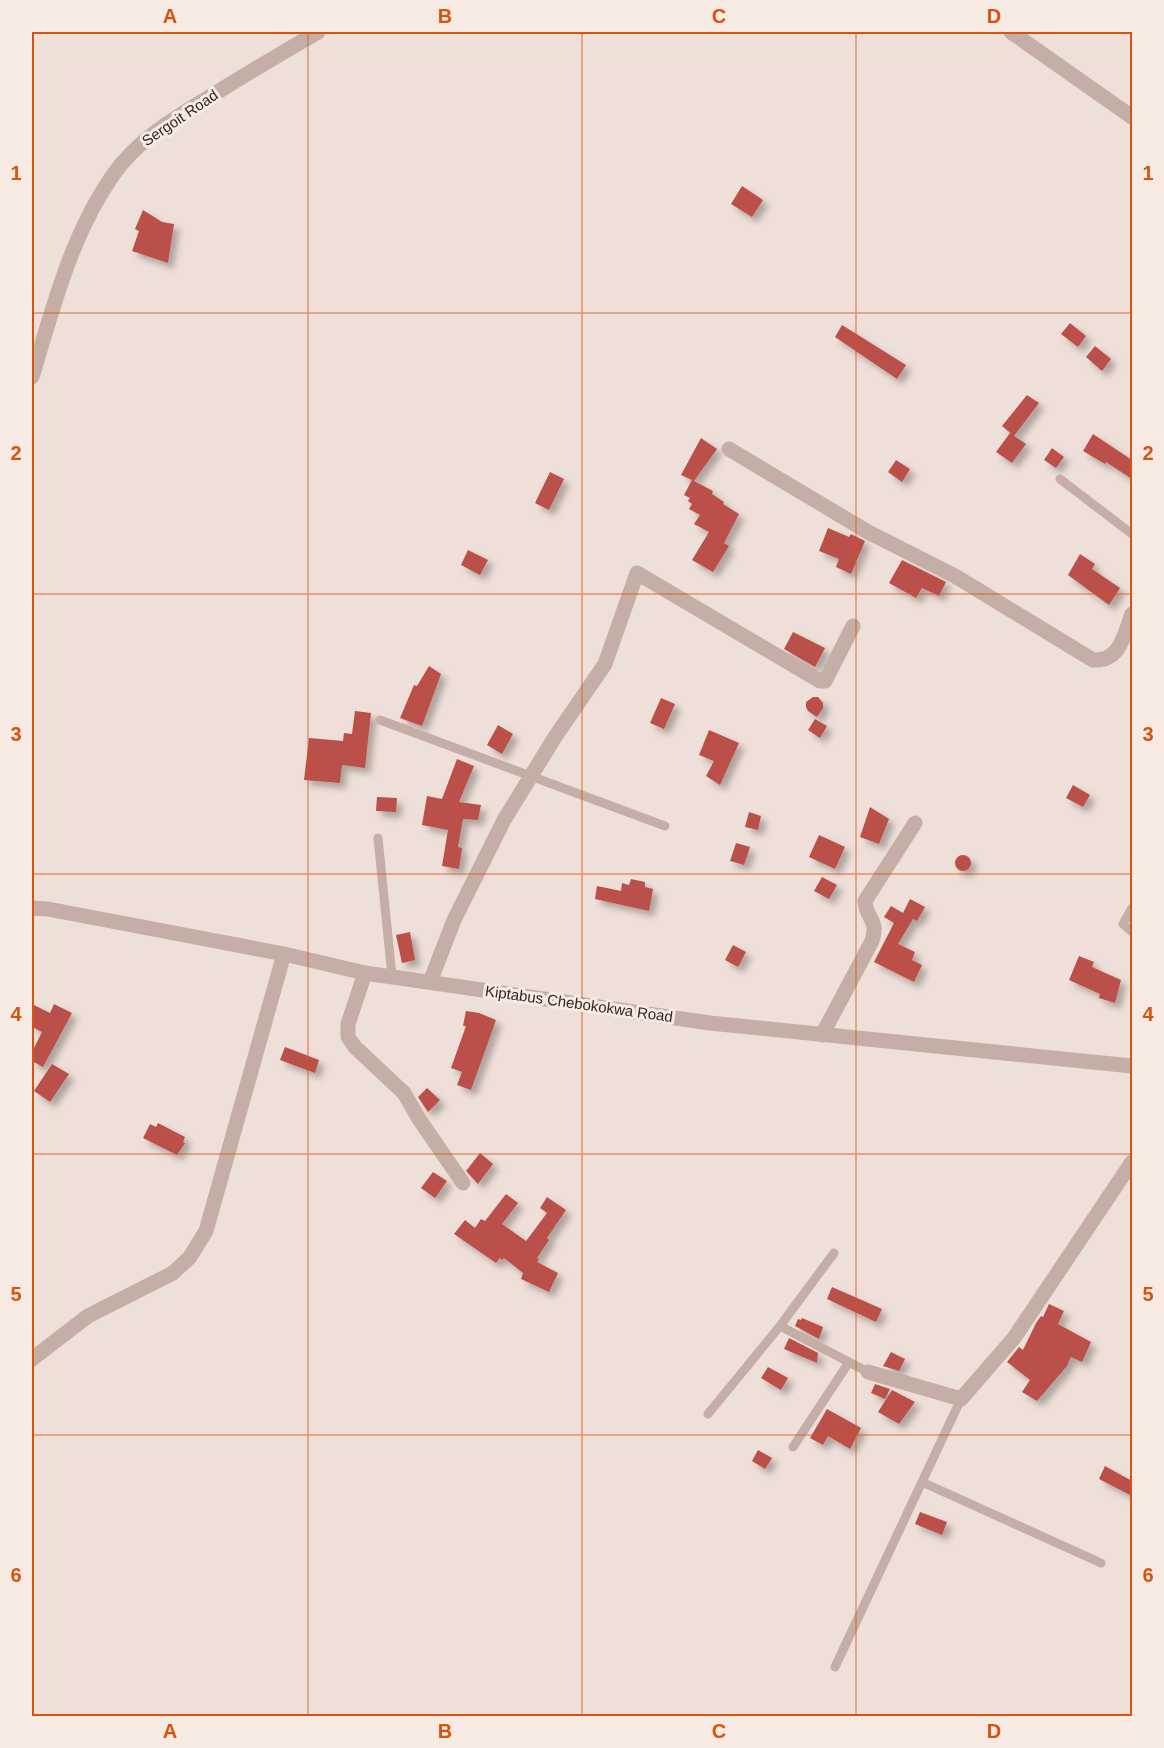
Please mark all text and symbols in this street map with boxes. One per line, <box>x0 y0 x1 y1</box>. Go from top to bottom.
text: A <box>163 5 177 27</box>
text: B <box>438 5 452 27</box>
text: C <box>712 5 726 27</box>
text: D <box>987 5 1001 27</box>
street label: Sergoit Road <box>139 86 221 149</box>
text: 1 <box>10 162 22 184</box>
text: 1 <box>1142 162 1154 184</box>
text: 2 <box>10 442 22 464</box>
text: 2 <box>1142 442 1154 464</box>
text: 3 <box>10 723 22 745</box>
text: 3 <box>1142 723 1154 745</box>
street label: Kiptabus Chebokokwa Road <box>484 982 674 1025</box>
text: 4 <box>10 1003 22 1025</box>
text: 4 <box>1142 1003 1154 1025</box>
text: 5 <box>10 1283 22 1305</box>
text: 5 <box>1142 1283 1154 1305</box>
text: 6 <box>10 1564 22 1586</box>
text: 6 <box>1142 1564 1154 1586</box>
text: A <box>163 1720 177 1742</box>
text: B <box>438 1720 452 1742</box>
text: C <box>712 1720 726 1742</box>
text: D <box>987 1720 1001 1742</box>

